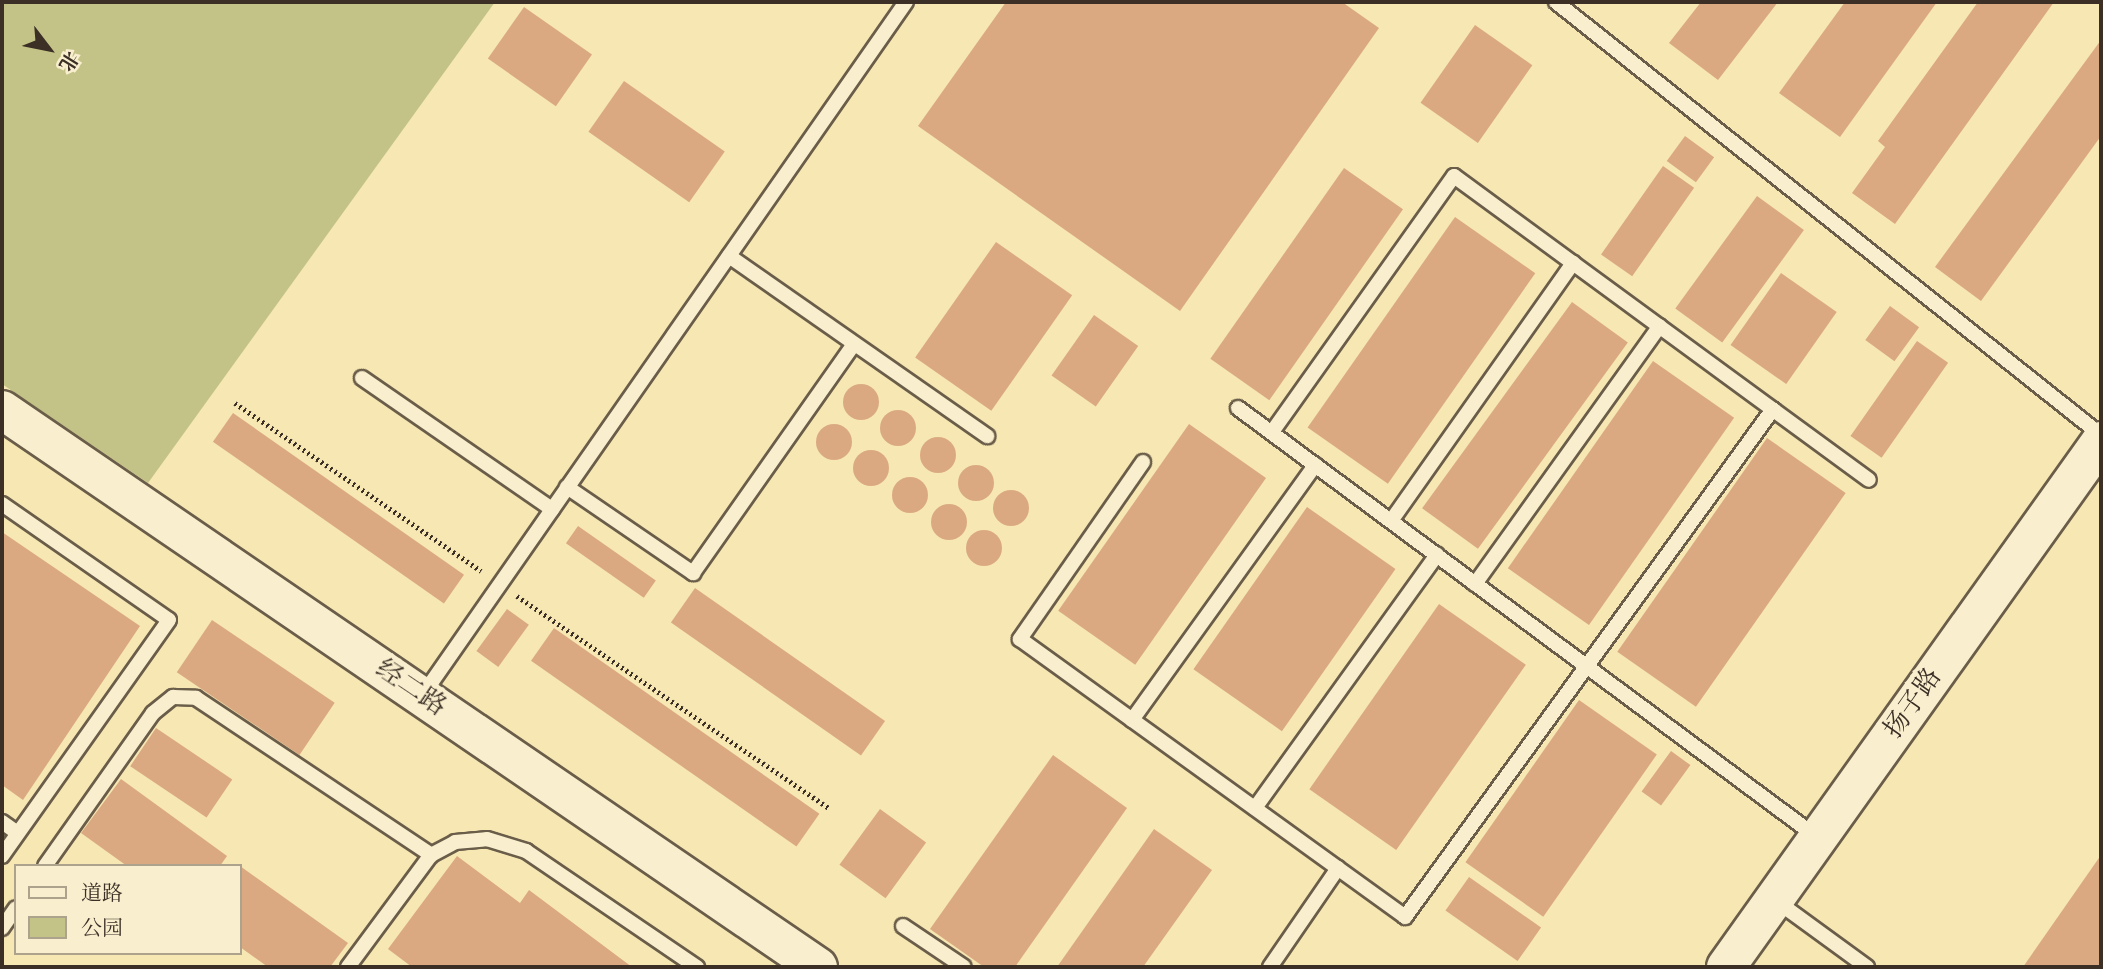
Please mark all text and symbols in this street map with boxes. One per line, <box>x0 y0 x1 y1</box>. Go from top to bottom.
north arrow <box>14 14 84 84</box>
text: 北 <box>51 45 84 76</box>
street label: 经二路 <box>369 654 451 724</box>
street label: 扬子路 <box>1879 663 1949 745</box>
legend <box>14 864 242 955</box>
text: 道路 <box>81 880 123 910</box>
text: 公园 <box>81 915 123 945</box>

